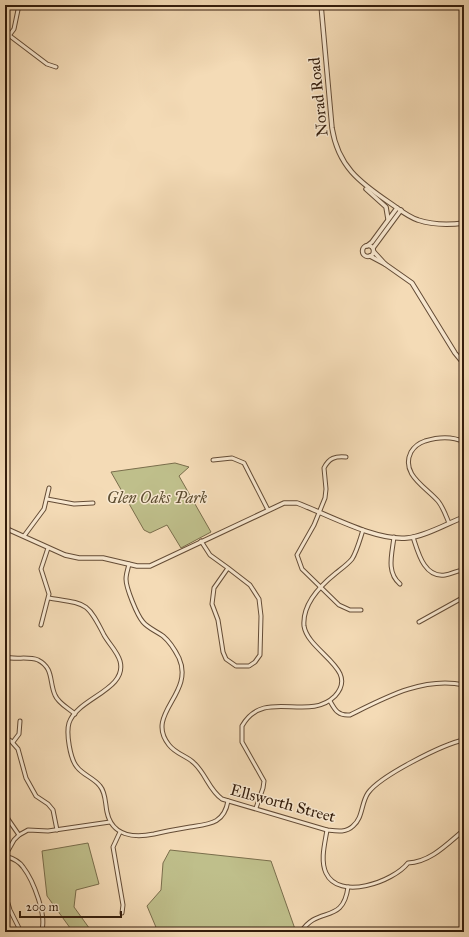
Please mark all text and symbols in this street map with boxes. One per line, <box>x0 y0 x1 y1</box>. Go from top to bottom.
street label: Norad Road <box>304 56 332 138</box>
park label: Glen Oaks Park <box>107 488 207 507</box>
street label: Ellsworth Street <box>228 780 338 826</box>
scale bar <box>20 893 121 919</box>
text: 200 m <box>26 900 59 914</box>

